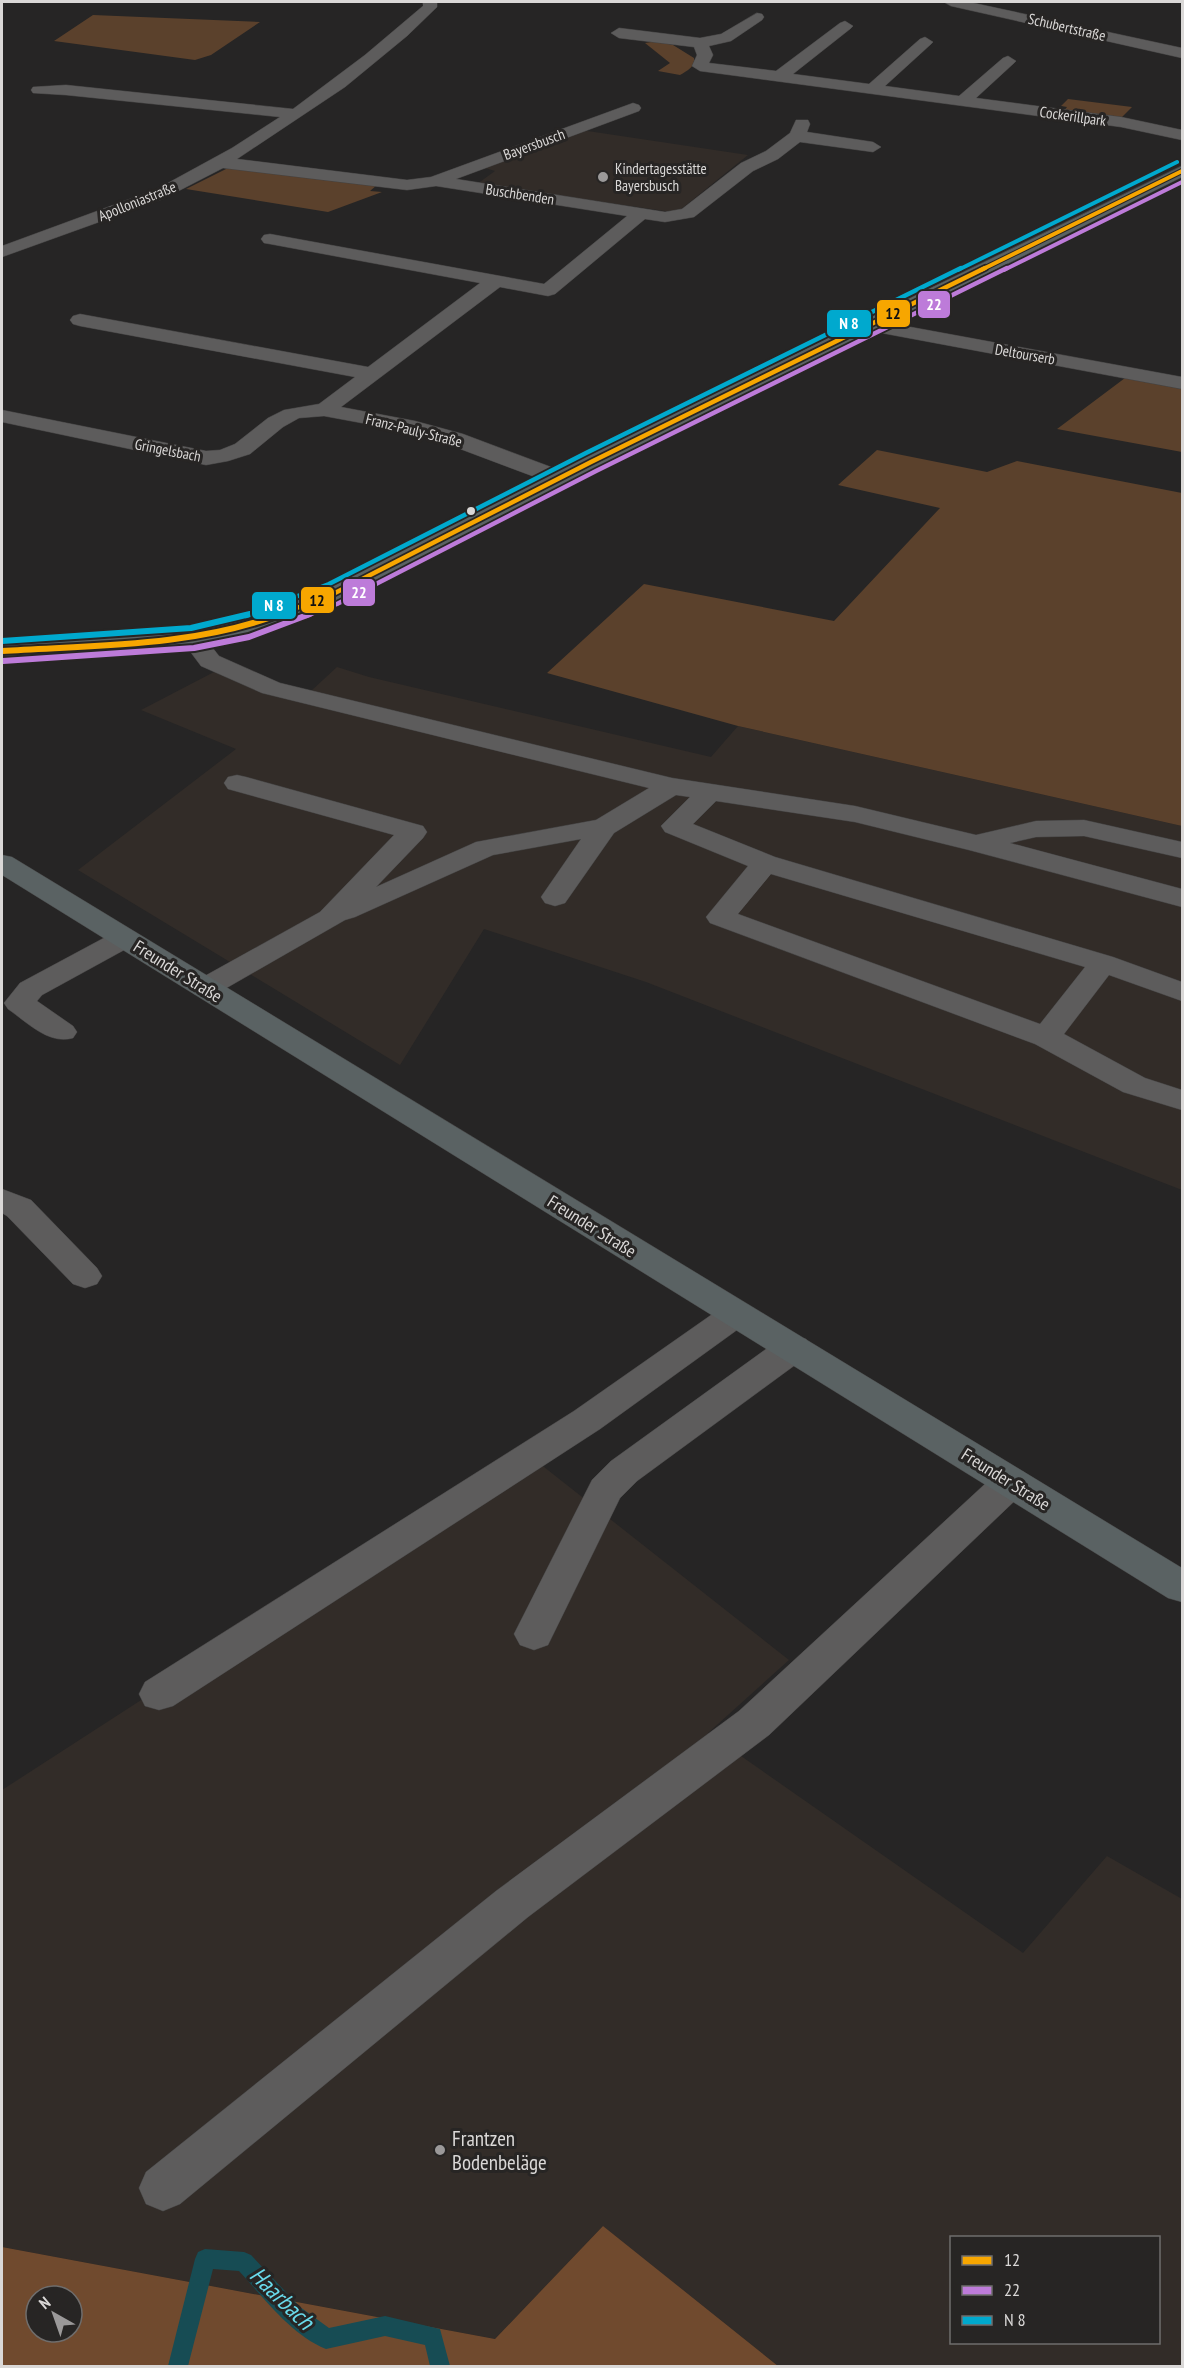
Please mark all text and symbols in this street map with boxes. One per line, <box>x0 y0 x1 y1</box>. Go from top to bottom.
street label: Schubertstraße <box>1026 9 1108 45</box>
street label: Cockerillpark <box>1039 102 1108 130</box>
street label: Bayersbusch <box>501 124 567 164</box>
place label: Kindertagesstätte Bayersbusch <box>615 159 707 195</box>
marker: Kindertagesstätte Bayersbusch <box>596 170 610 184</box>
street label: Apolloniastraße <box>95 177 179 225</box>
street label: Buschbenden <box>484 179 556 209</box>
line badge: 22 <box>917 290 951 319</box>
text: 22 <box>926 294 942 314</box>
line badge: 12 <box>876 299 911 328</box>
text: 12 <box>885 303 901 323</box>
line badge: N 8 <box>826 309 872 338</box>
text: N 8 <box>839 313 859 333</box>
street label: Deltourserb <box>994 339 1056 369</box>
street label: Franz-Pauly-Straße <box>364 409 464 451</box>
street label: Gringelsbach <box>133 434 203 466</box>
unlabelled marker <box>465 505 477 517</box>
line badge: 22 <box>342 578 376 607</box>
text: 22 <box>351 582 367 602</box>
line badge: 12 <box>300 586 335 614</box>
text: 12 <box>309 590 325 610</box>
line badge: N 8 <box>251 591 297 620</box>
text: N 8 <box>264 595 284 615</box>
street label: Freunder Straße <box>129 935 227 1007</box>
street label: Freunder Straße <box>543 1190 641 1262</box>
street label: Freunder Straße <box>957 1443 1055 1515</box>
place label: Frantzen Bodenbeläge <box>452 2125 547 2176</box>
marker: Frantzen Bodenbeläge <box>433 2143 447 2157</box>
legend <box>950 2236 1160 2344</box>
text: 12 <box>1004 2248 1020 2271</box>
water label: Haarbach <box>243 2260 322 2337</box>
text: 22 <box>1004 2278 1020 2301</box>
north arrow <box>24 2284 84 2344</box>
text: N <box>35 2292 54 2313</box>
text: N 8 <box>1004 2308 1026 2331</box>

